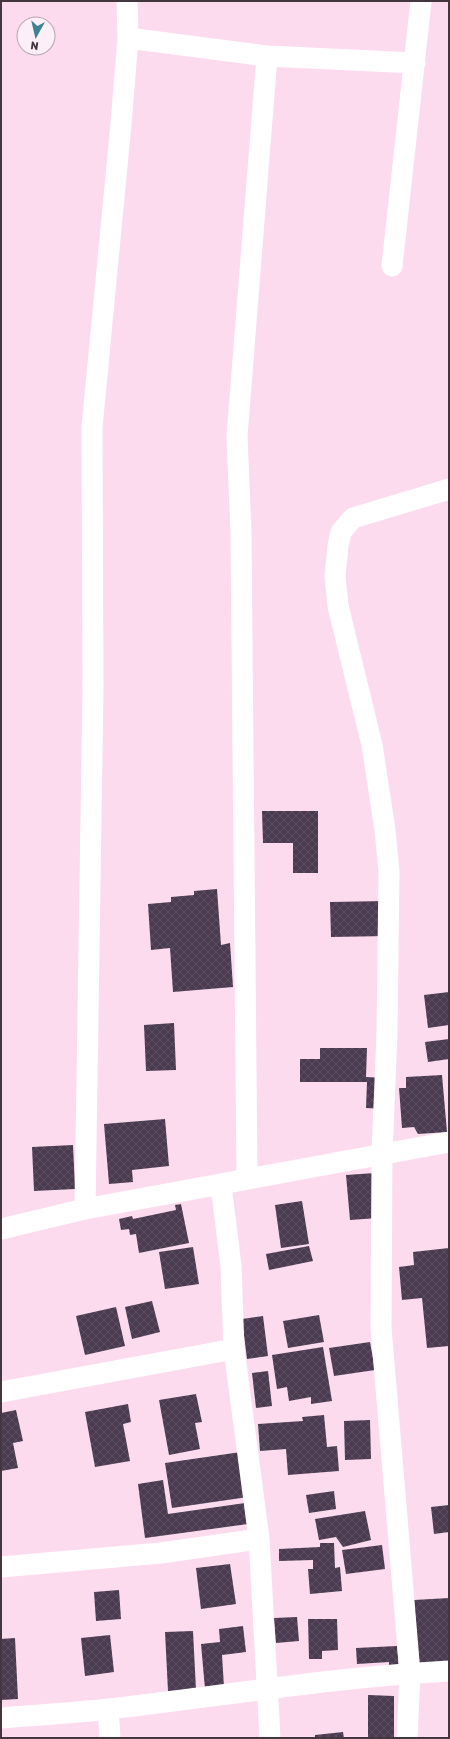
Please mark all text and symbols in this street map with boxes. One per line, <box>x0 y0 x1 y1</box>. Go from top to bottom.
north arrow <box>16 16 56 56</box>
text: N <box>30 38 40 52</box>

